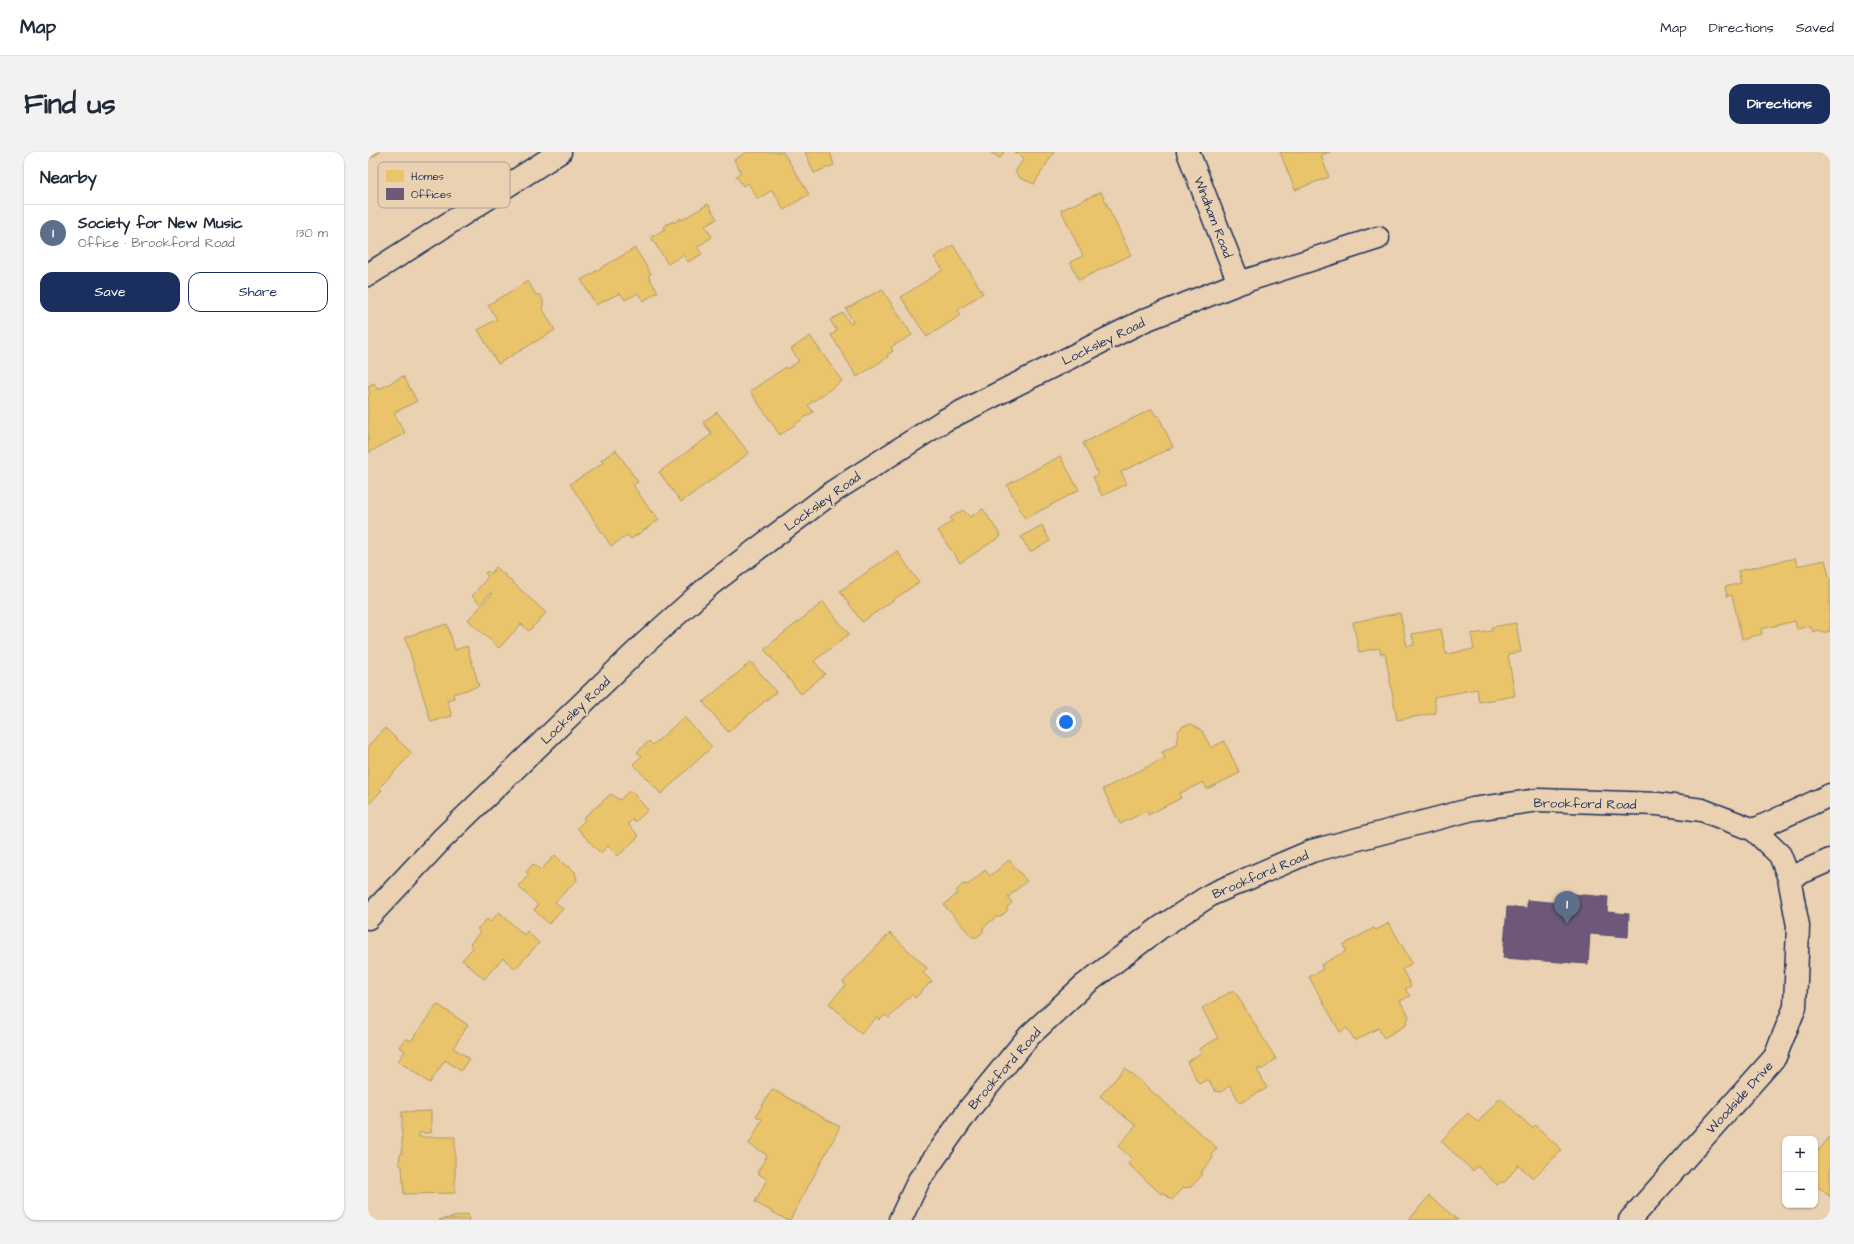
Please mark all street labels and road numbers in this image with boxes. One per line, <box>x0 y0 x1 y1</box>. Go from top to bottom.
street label: Windham Road <box>1189 174 1237 261</box>
street label: Locksley Road <box>1059 314 1149 371</box>
street label: Locksley Road <box>781 468 865 536</box>
street label: Locksley Road <box>537 673 615 749</box>
street label: Brookford Road <box>1533 794 1637 814</box>
street label: Brookford Road <box>1209 846 1312 903</box>
street label: Brookford Road <box>964 1024 1046 1113</box>
street label: Woodside Drive <box>1702 1057 1777 1138</box>

